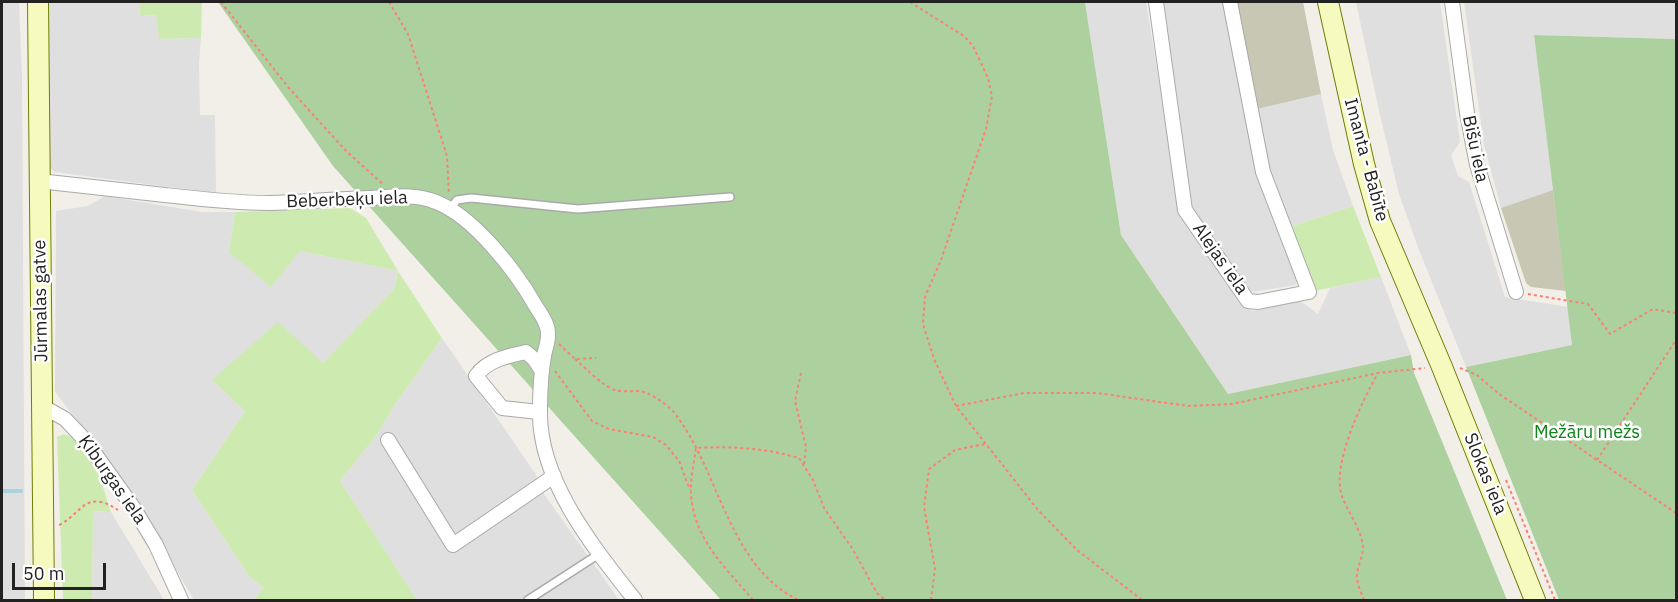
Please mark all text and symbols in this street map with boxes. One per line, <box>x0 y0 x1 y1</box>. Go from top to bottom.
street label: Imanta - Babīte <box>1339 96 1393 224</box>
street label: Bišu iela <box>1457 113 1493 185</box>
street label: Beberbeķu iela <box>286 187 408 213</box>
street label: Alejas iela <box>1188 219 1252 299</box>
street label: Jūrmalas gatve <box>29 239 53 363</box>
park label: Mežāru mežs <box>1534 422 1640 444</box>
street label: Slokas iela <box>1459 430 1511 518</box>
street label: Ķiburgas iela <box>73 431 151 529</box>
scale bar <box>15 551 110 589</box>
text: 50 m <box>23 562 65 585</box>

